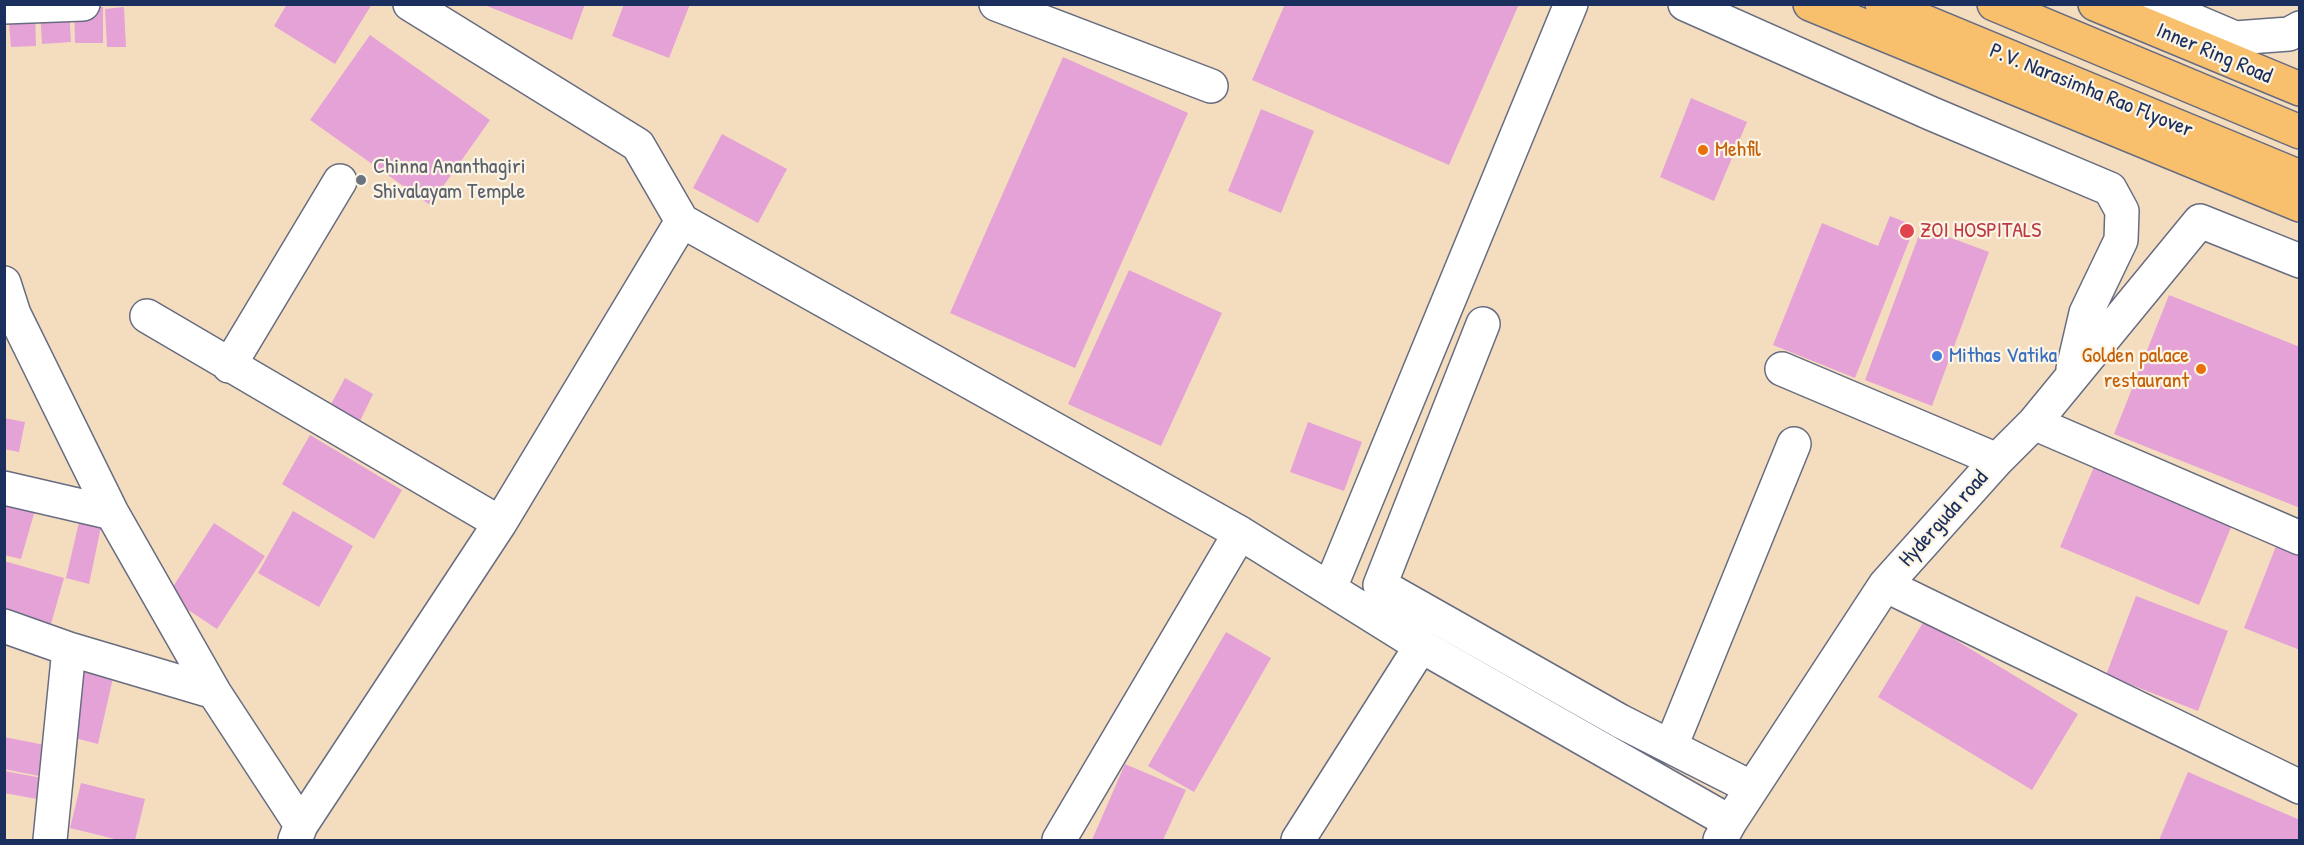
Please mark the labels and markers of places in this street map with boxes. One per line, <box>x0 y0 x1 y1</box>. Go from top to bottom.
place label: Mehfil <box>1715 137 1761 163</box>
marker: Mehfil <box>1696 143 1710 157</box>
place label: Chinna Ananthagiri Shivalayam Temple <box>373 154 526 206</box>
marker: Chinna Ananthagiri Shivalayam Temple <box>354 173 368 187</box>
place label: ZOI HOSPITALS <box>1920 218 2041 244</box>
marker: ZOI HOSPITALS <box>1898 222 1916 240</box>
place label: Mithas Vatika <box>1949 343 2057 369</box>
place label: Golden palace restaurant <box>2082 343 2189 394</box>
marker: Mithas Vatika <box>1930 349 1944 363</box>
marker: Golden palace restaurant <box>2194 362 2208 376</box>

